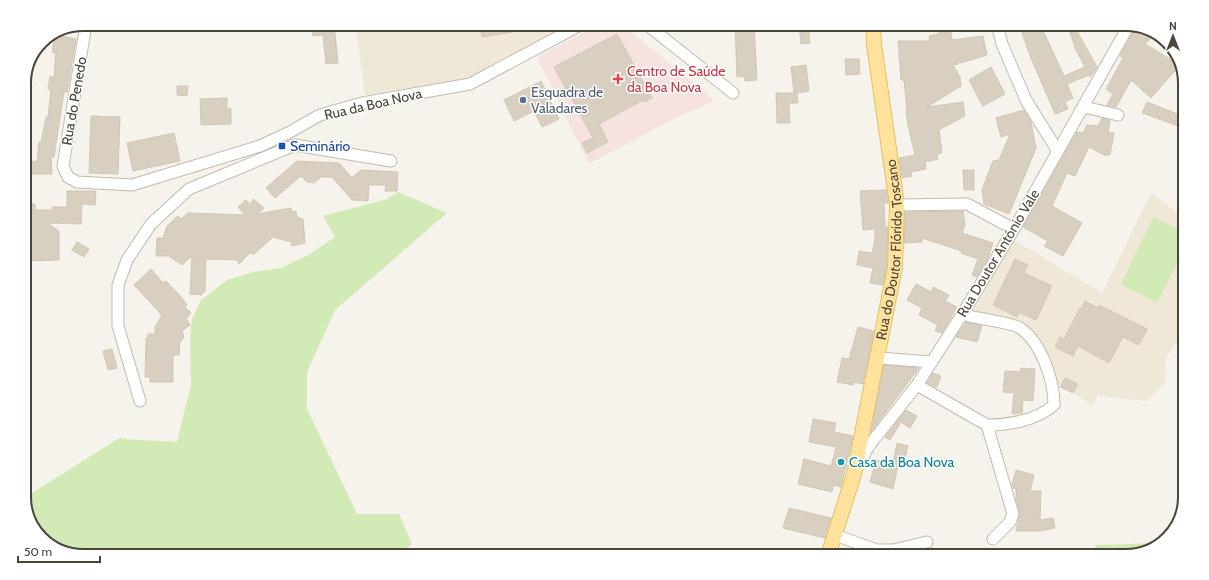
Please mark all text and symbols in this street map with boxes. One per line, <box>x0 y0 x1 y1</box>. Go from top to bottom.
north arrow <box>1153 16 1193 56</box>
text: N <box>1169 19 1177 33</box>
street label: Rua do Penedo <box>57 55 91 147</box>
place label: Centro de Saúde da Boa Nova <box>627 62 725 96</box>
marker: Centro de Saúde da Boa Nova <box>612 73 624 85</box>
place label: Esquadra de Valadares <box>531 83 603 117</box>
street label: Rua da Boa Nova <box>322 84 424 124</box>
marker: Esquadra de Valadares <box>518 95 528 105</box>
place label: Seminário <box>290 137 351 155</box>
marker: Seminário <box>277 141 287 151</box>
street label: Rua do Doutor Flórido Toscano <box>872 158 906 341</box>
street label: Rua Doutor António Vale <box>953 186 1043 320</box>
place label: Casa da Boa Nova <box>849 453 955 471</box>
marker: Casa da Boa Nova <box>836 457 846 467</box>
scale bar <box>18 538 100 564</box>
text: 50 m <box>24 544 52 559</box>

